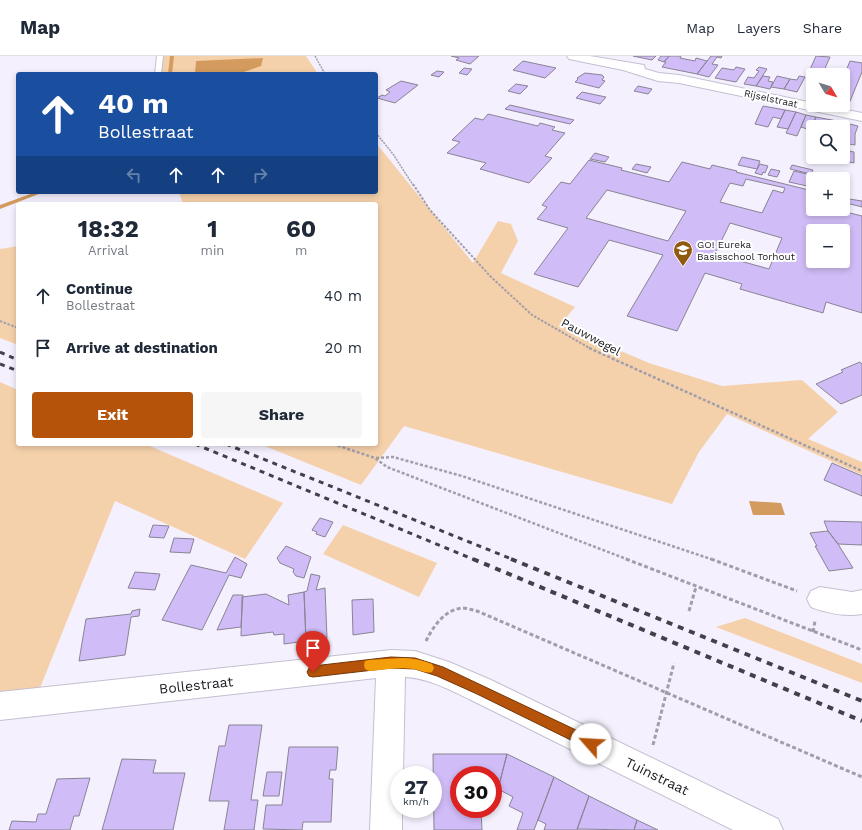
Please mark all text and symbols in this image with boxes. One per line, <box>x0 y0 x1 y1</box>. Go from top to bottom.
text: Map <box>20 16 60 39</box>
text: Map <box>686 20 715 36</box>
text: Layers <box>737 20 781 36</box>
text: Share <box>803 20 842 36</box>
north arrow <box>806 68 850 112</box>
map controls <box>806 68 850 268</box>
text: 40 m <box>98 87 168 120</box>
street label: Rijselstraat <box>743 87 800 110</box>
icon: ahead <box>32 88 84 140</box>
button: search <box>806 120 850 164</box>
text: Bollestraat <box>98 121 194 142</box>
icon: left <box>123 164 145 186</box>
icon: ahead <box>165 164 187 186</box>
icon: ahead <box>207 164 229 186</box>
icon: right <box>249 164 271 186</box>
button: + <box>806 172 850 216</box>
text: 18:32 <box>78 215 139 243</box>
text: 1 <box>207 215 218 243</box>
text: 60 <box>286 215 316 243</box>
button: − <box>806 224 850 268</box>
school or university icon: GO! Eureka Basisschool Torhout <box>672 239 694 267</box>
place label: GO! Eureka Basisschool Torhout <box>697 239 796 262</box>
text: Arrival <box>88 243 129 258</box>
text: min <box>201 243 224 258</box>
text: m <box>295 243 307 258</box>
text: Continue <box>66 280 133 298</box>
icon: ahead <box>32 285 54 307</box>
text: 40 m <box>324 287 362 305</box>
text: Bollestraat <box>66 298 135 313</box>
street label: Pauwwegel <box>559 315 623 359</box>
icon: arrive <box>32 337 54 359</box>
text: Arrive at destination <box>66 339 218 357</box>
text: 20 m <box>325 339 362 357</box>
button: Exit <box>32 392 193 438</box>
button: Share <box>201 392 362 438</box>
pin <box>296 631 330 672</box>
icon: arrive <box>302 637 324 659</box>
street label: Bollestraat <box>158 673 234 697</box>
position arrow <box>570 723 612 765</box>
street label: Tuinstraat <box>623 754 692 798</box>
speed limit sign: 30 <box>450 766 502 818</box>
text: 27 <box>404 775 428 799</box>
text: km/h <box>403 796 429 807</box>

